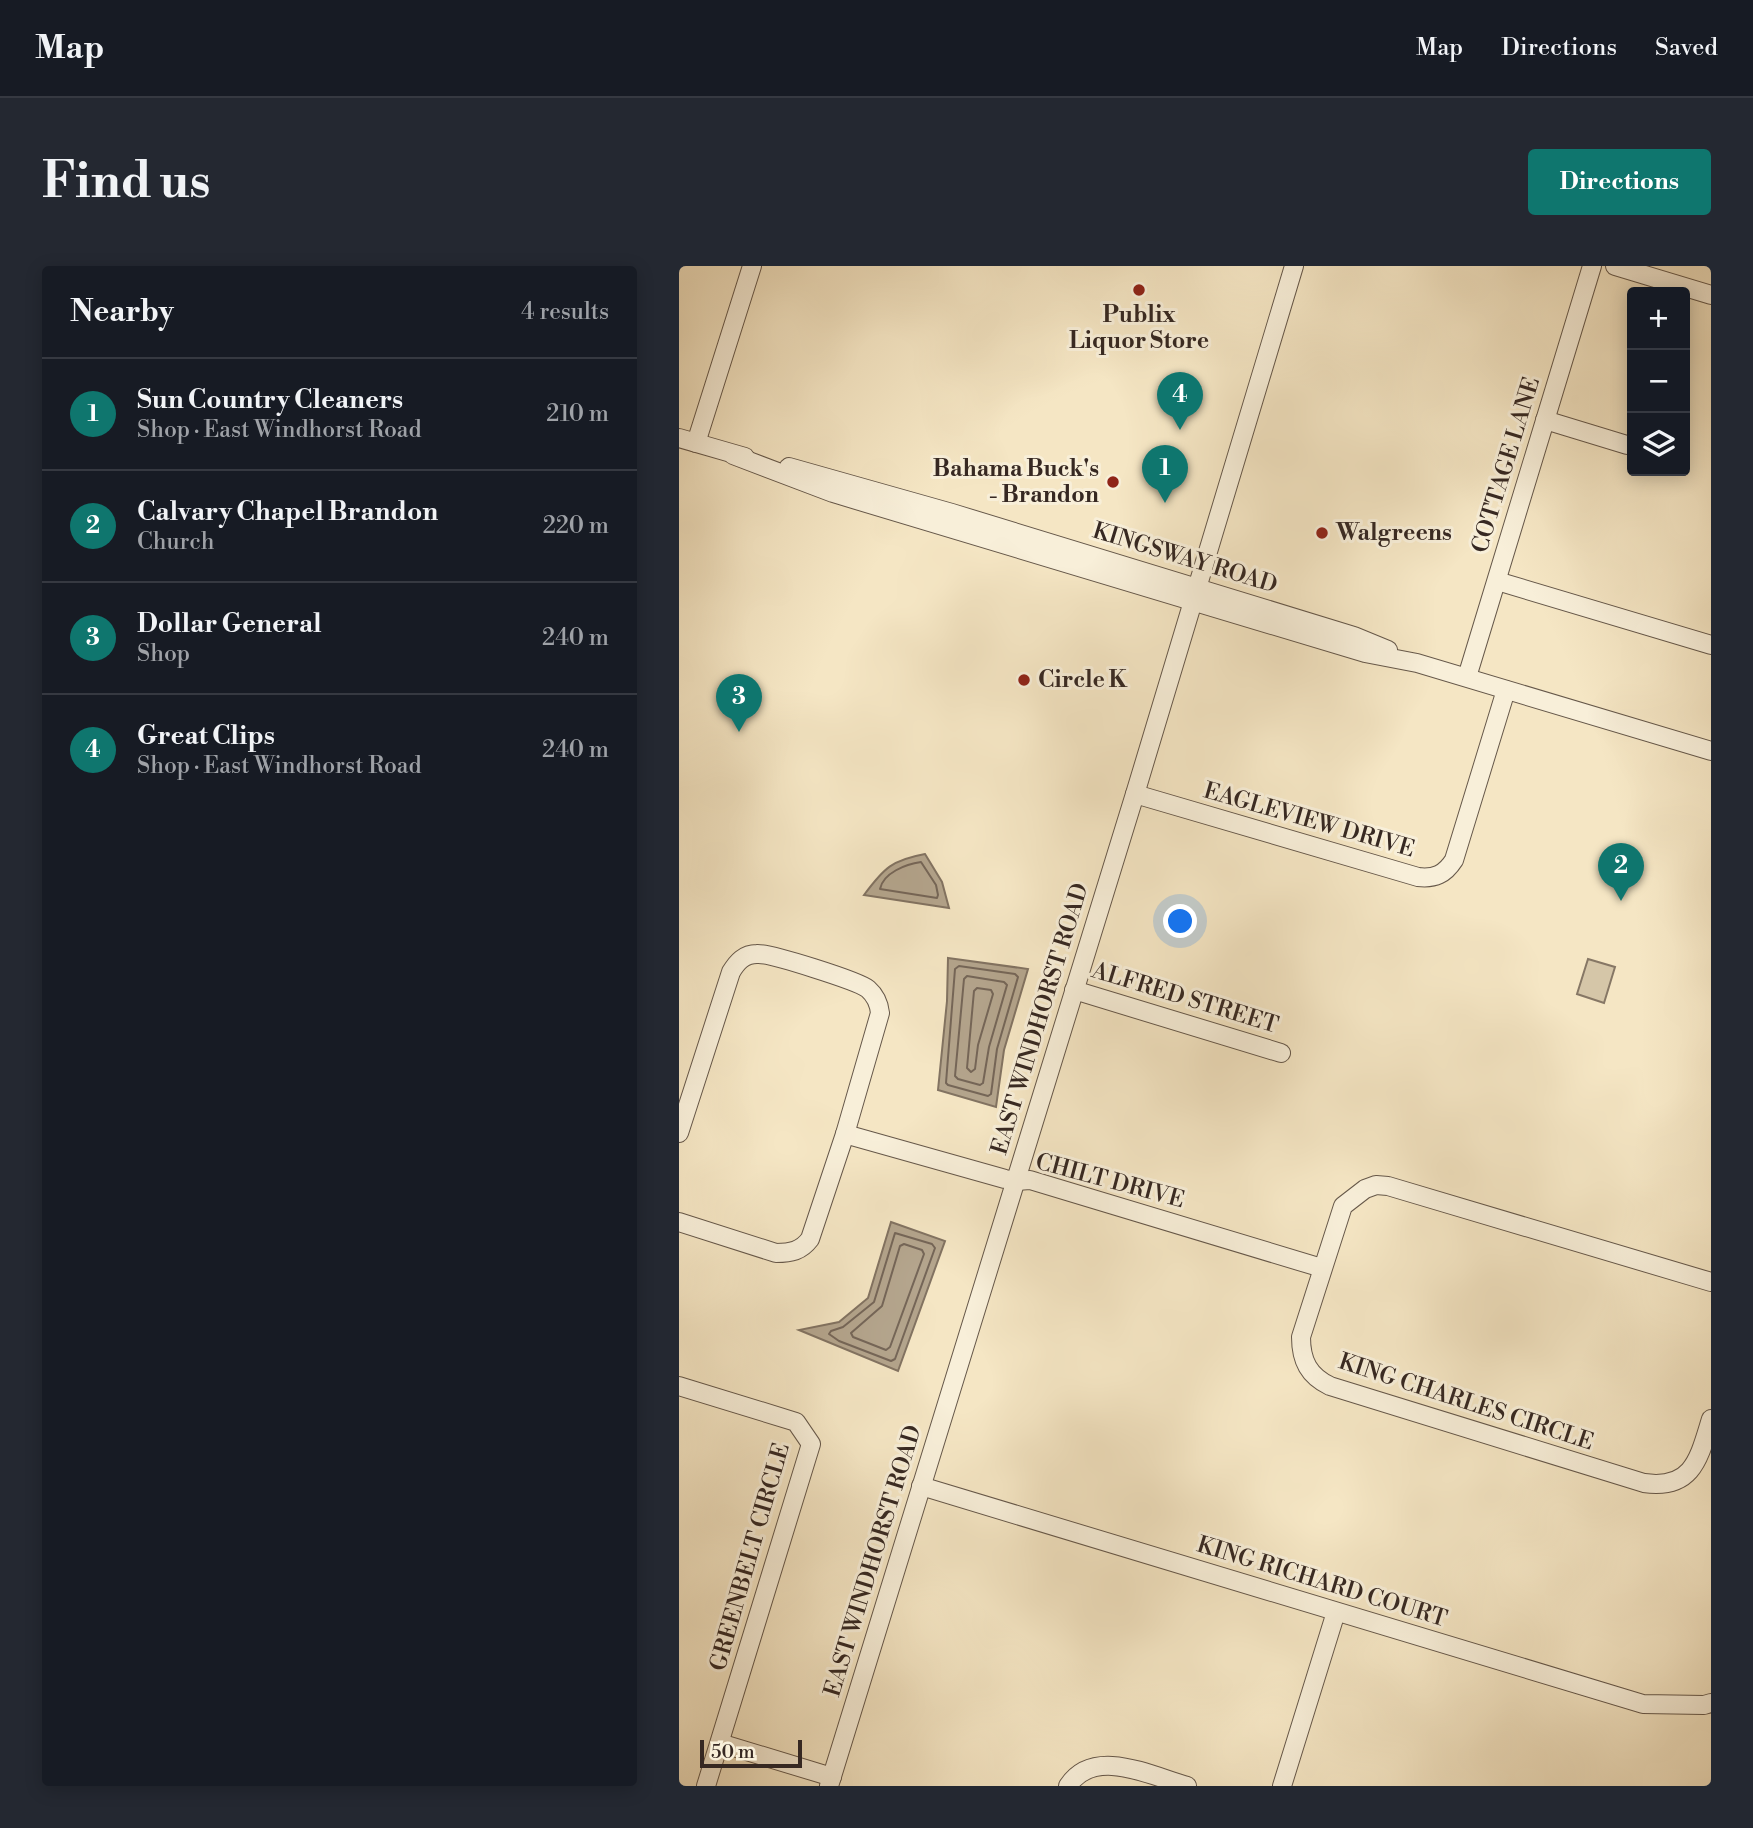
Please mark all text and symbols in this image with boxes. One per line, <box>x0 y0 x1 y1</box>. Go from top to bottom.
text: Map <box>35 28 104 69</box>
text: Map <box>1416 33 1463 63</box>
text: Directions <box>1501 33 1617 63</box>
text: Saved <box>1655 33 1718 63</box>
button: Directions <box>1528 149 1711 215</box>
text: Find us <box>42 152 211 213</box>
marker: Publix Liquor Store <box>1131 282 1147 298</box>
map controls <box>1627 287 1690 476</box>
button: + <box>1627 287 1690 350</box>
text: Nearby <box>70 293 174 331</box>
text: 4 results <box>521 298 609 326</box>
place label: Publix Liquor Store <box>1069 301 1209 355</box>
button: − <box>1627 350 1690 413</box>
pin: 4 <box>1157 372 1203 430</box>
street label: COTTAGE LANE <box>1466 374 1546 556</box>
text: Sun Country Cleaners <box>137 384 403 416</box>
text: 1 <box>87 400 99 428</box>
text: 210 m <box>546 400 609 428</box>
button: layers <box>1627 413 1690 476</box>
text: Shop · East Windhorst Road <box>137 416 422 444</box>
pin: 1 <box>1142 445 1188 503</box>
place label: Bahama Buck's - Brandon <box>933 455 1099 509</box>
marker: Bahama Buck's - Brandon <box>1105 474 1121 490</box>
text: Calvary Chapel Brandon <box>137 496 438 528</box>
text: 2 <box>86 512 100 540</box>
text: 220 m <box>543 512 609 540</box>
street label: KINGSWAY ROAD <box>1089 517 1281 599</box>
place label: Walgreens <box>1335 519 1452 547</box>
marker: Walgreens <box>1314 525 1330 541</box>
text: Church <box>137 528 214 556</box>
text: Dollar General <box>137 608 322 640</box>
text: 3 <box>86 624 100 652</box>
text: 240 m <box>542 624 609 652</box>
text: Shop <box>137 640 190 668</box>
place label: Circle K <box>1038 666 1128 694</box>
marker: Circle K <box>1016 672 1032 688</box>
pin: 3 <box>716 674 762 732</box>
text: Great Clips <box>137 720 275 752</box>
text: 4 <box>85 736 101 764</box>
text: 240 m <box>542 736 609 764</box>
text: Shop · East Windhorst Road <box>137 752 422 780</box>
street label: EAGLEVIEW DRIVE <box>1200 776 1418 864</box>
pin: 2 <box>1598 843 1644 901</box>
street label: EAST WINDHORST ROAD <box>985 880 1095 1158</box>
your location <box>1163 904 1197 938</box>
street label: ALFRED STREET <box>1088 956 1282 1040</box>
street label: CHILT DRIVE <box>1032 1148 1188 1214</box>
street label: KING CHARLES CIRCLE <box>1335 1348 1597 1456</box>
street label: EAST WINDHORST ROAD <box>818 1422 928 1700</box>
street label: GREENBELT CIRCLE <box>704 1440 796 1674</box>
street label: KING RICHARD COURT <box>1194 1531 1450 1633</box>
scale bar <box>700 1737 801 1769</box>
text: 50 m <box>711 1740 755 1764</box>

